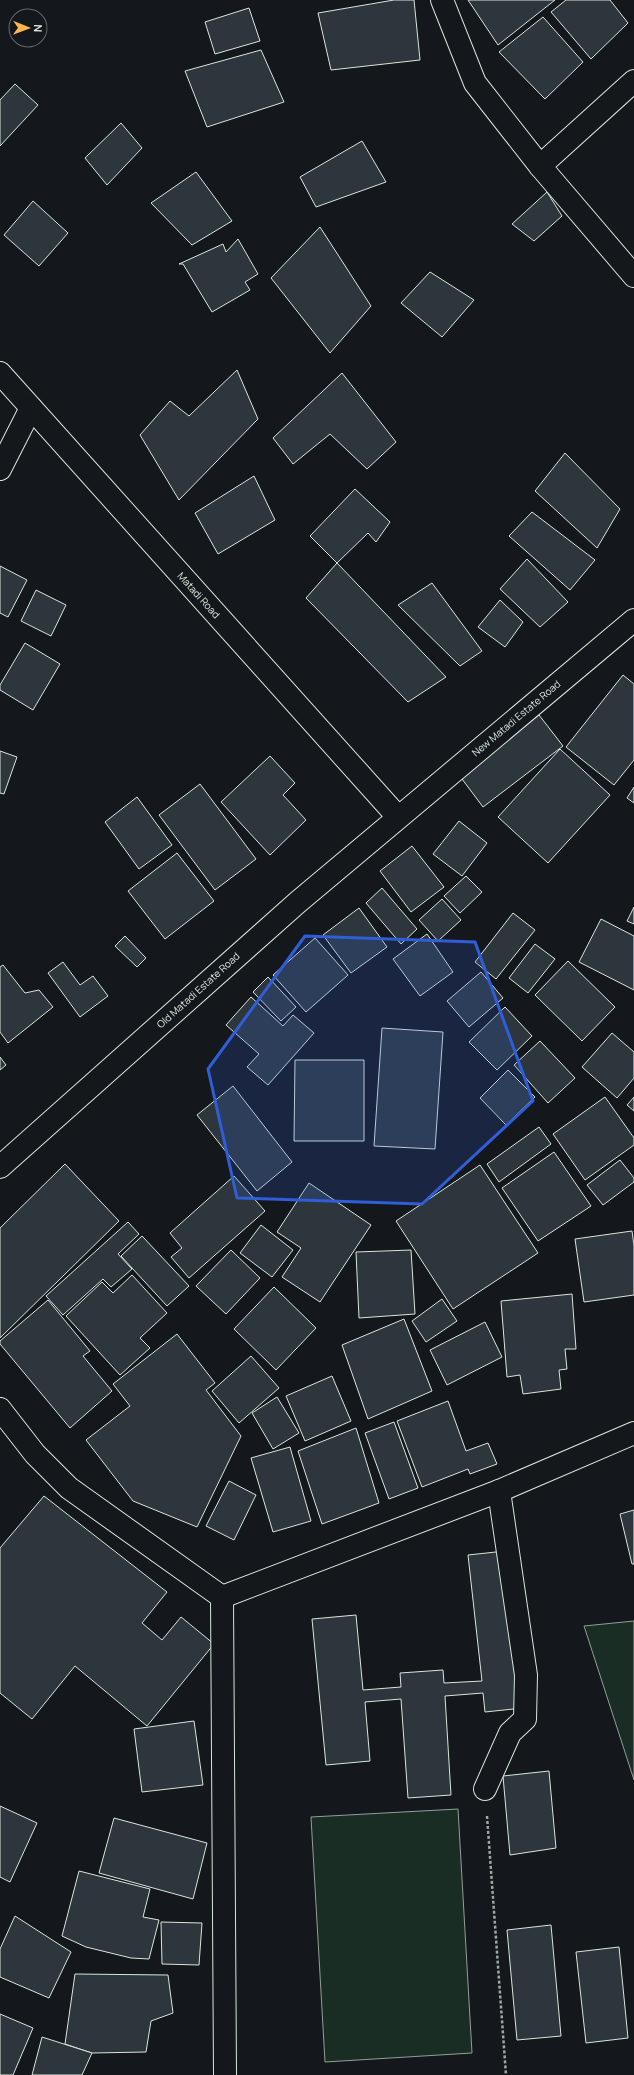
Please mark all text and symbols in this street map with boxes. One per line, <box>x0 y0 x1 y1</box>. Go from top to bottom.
north arrow <box>8 8 48 48</box>
text: N <box>31 24 46 32</box>
street label: Matadi Road <box>175 569 223 621</box>
street label: New Matadi Estate Road <box>469 677 563 759</box>
street label: Old Matadi Estate Road <box>154 949 243 1031</box>

